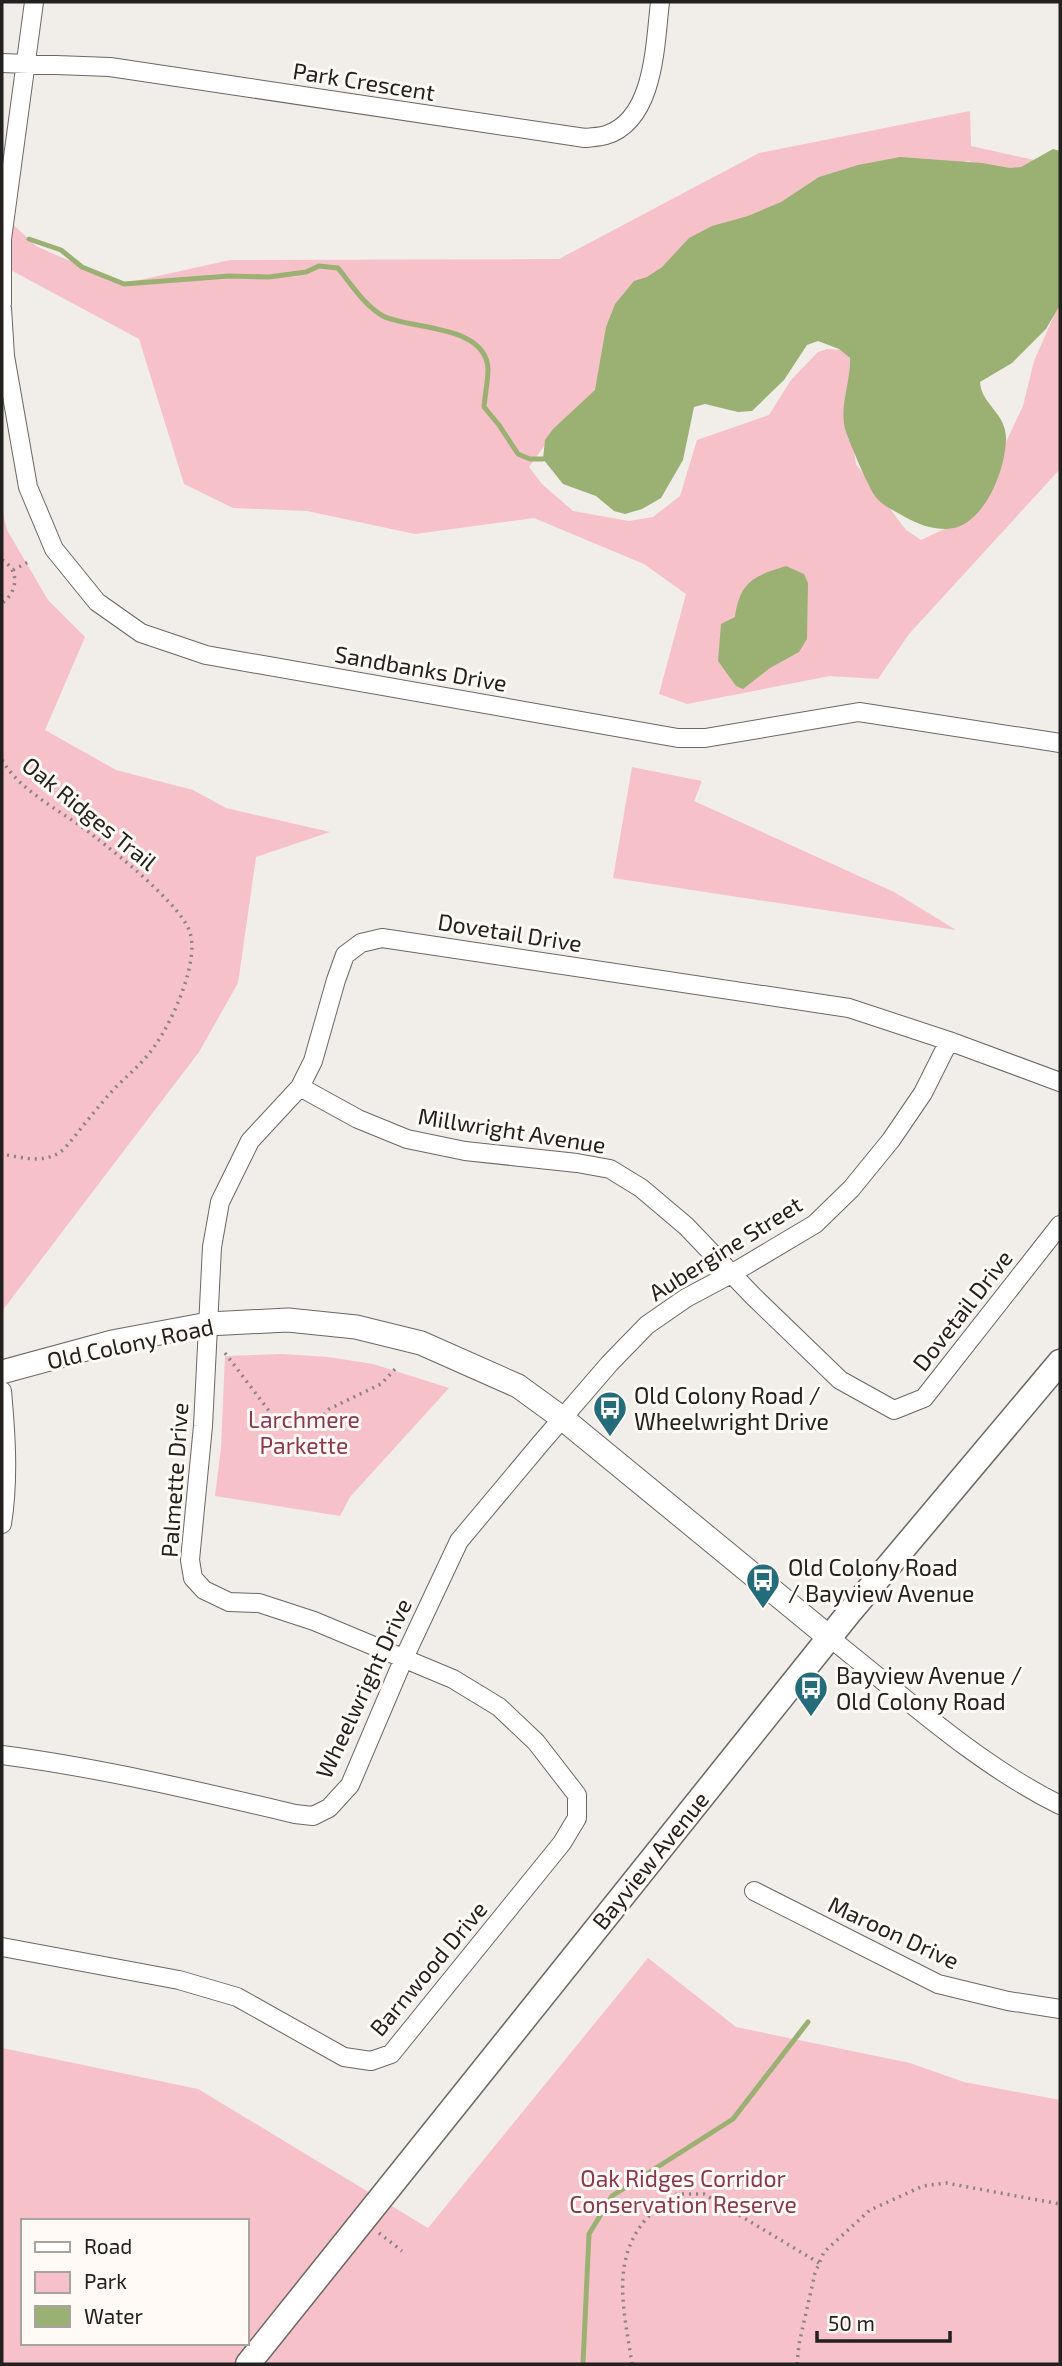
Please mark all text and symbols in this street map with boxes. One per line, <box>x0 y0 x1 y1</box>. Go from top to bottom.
street label: Park Crescent <box>291 56 437 106</box>
street label: Sandbanks Drive <box>333 639 509 697</box>
street label: Oak Ridges Trail <box>17 750 163 876</box>
street label: Dovetail Drive <box>436 907 584 957</box>
street label: Millwright Avenue <box>416 1101 608 1159</box>
street label: Aubergine Street <box>643 1190 807 1306</box>
street label: Dovetail Drive <box>906 1244 1018 1376</box>
street label: Old Colony Road <box>44 1312 216 1374</box>
place label: Old Colony Road / Wheelwright Drive <box>634 1381 829 1435</box>
bus stop icon: Old Colony Road / Wheelwright Drive <box>591 1389 629 1438</box>
street label: Palmette Drive <box>155 1402 193 1558</box>
park label: Larchmere Parkette <box>248 1405 360 1459</box>
place label: Old Colony Road / Bayview Avenue <box>788 1553 974 1607</box>
bus stop icon: Old Colony Road / Bayview Avenue <box>744 1561 782 1610</box>
street label: Wheelwright Drive <box>309 1594 417 1782</box>
place label: Bayview Avenue / Old Colony Road <box>836 1661 1023 1715</box>
bus stop icon: Bayview Avenue / Old Colony Road <box>792 1669 830 1718</box>
street label: Bayview Avenue <box>586 1785 714 1935</box>
street label: Maroon Drive <box>824 1890 964 1974</box>
street label: Barnwood Drive <box>363 1895 493 2041</box>
park label: Oak Ridges Corridor Conservation Reserve <box>569 2164 797 2218</box>
legend <box>21 2219 248 2345</box>
text: Road <box>84 2233 132 2258</box>
text: Park <box>84 2268 127 2293</box>
scale bar <box>817 2300 950 2344</box>
text: Water <box>84 2303 143 2328</box>
text: 50 m <box>828 2310 875 2335</box>

